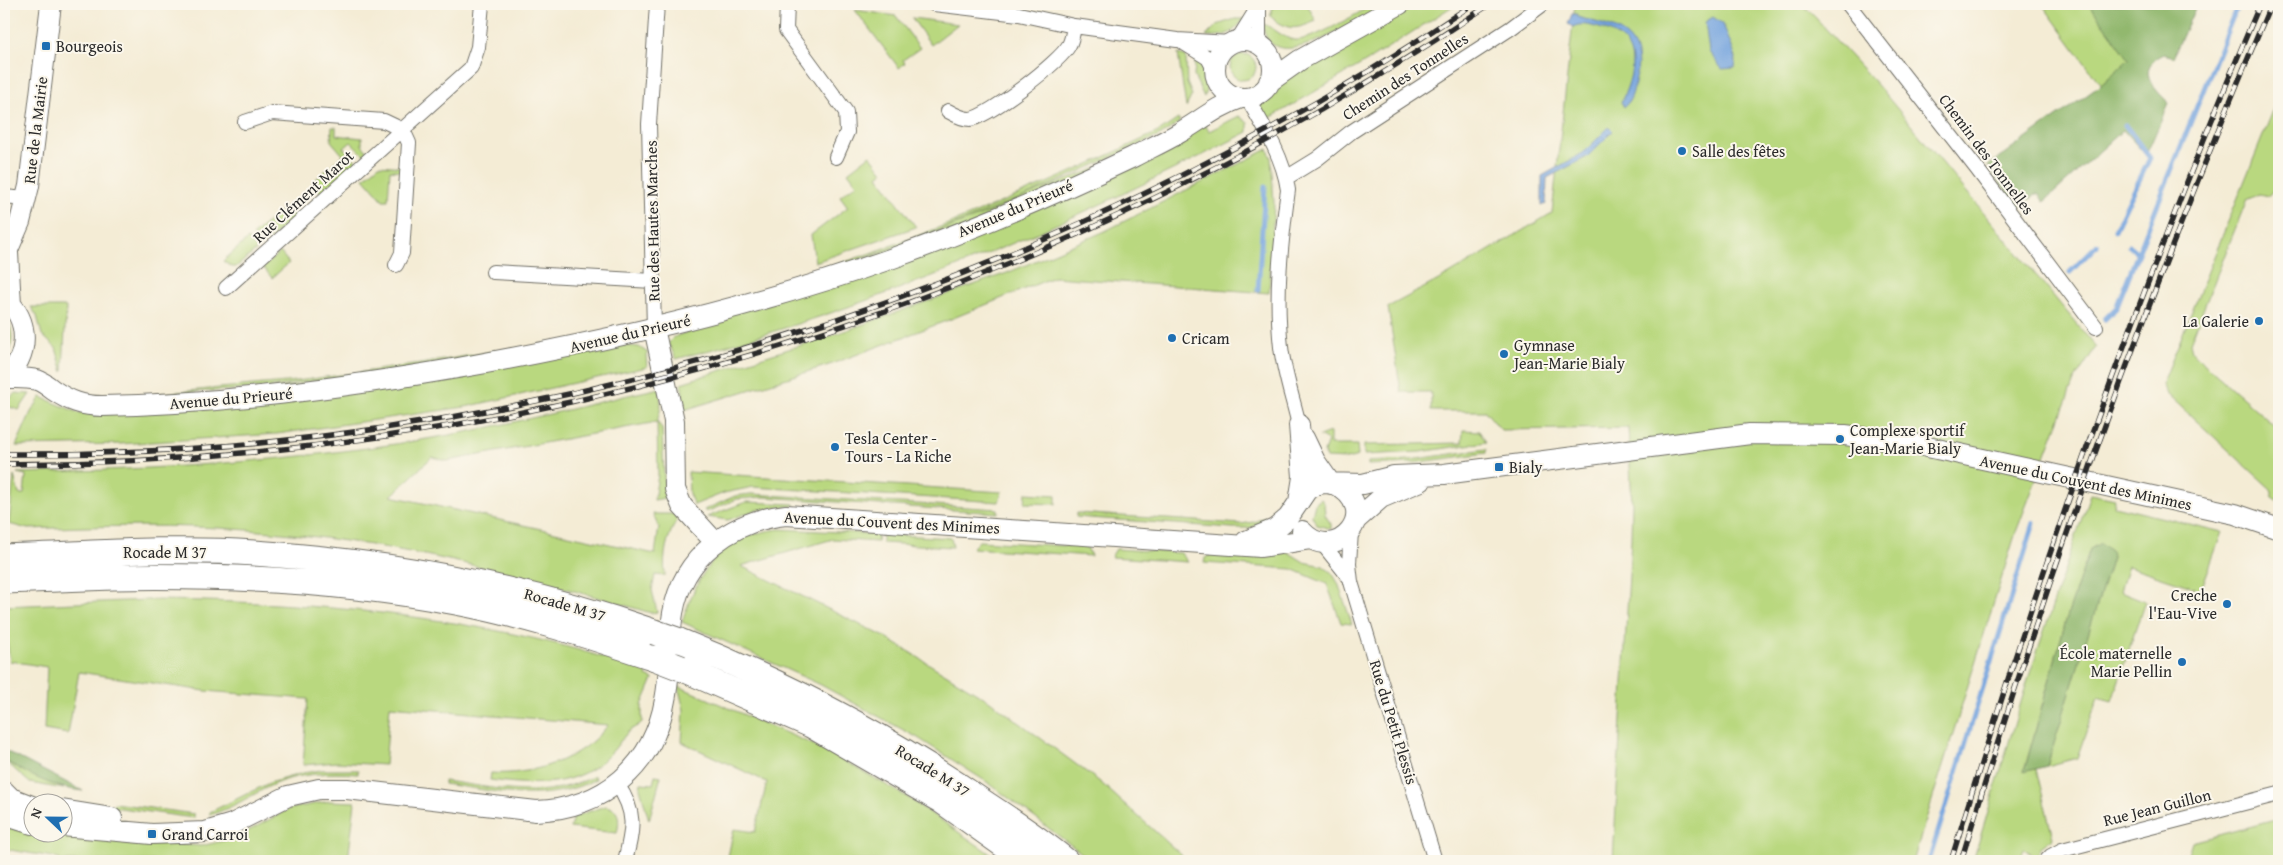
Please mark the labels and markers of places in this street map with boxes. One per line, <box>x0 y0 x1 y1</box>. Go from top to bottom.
place label: Bourgeois <box>56 34 123 58</box>
marker: Bourgeois <box>40 40 52 52</box>
place label: Salle des fêtes <box>1692 139 1785 163</box>
marker: Salle des fêtes <box>1676 145 1688 157</box>
place label: La Galerie <box>2183 309 2249 333</box>
marker: La Galerie <box>2253 315 2265 327</box>
place label: Cricam <box>1182 326 1230 350</box>
marker: Cricam <box>1166 332 1178 344</box>
place label: Gymnase Jean-Marie Bialy <box>1512 333 1625 375</box>
marker: Gymnase Jean-Marie Bialy <box>1498 348 1510 360</box>
place label: Complexe sportif Jean-Marie Bialy <box>1848 418 1966 460</box>
place label: Tesla Center - Tours - La Riche <box>845 426 952 468</box>
marker: Complexe sportif Jean-Marie Bialy <box>1834 433 1846 445</box>
marker: Tesla Center - Tours - La Riche <box>829 441 841 453</box>
place label: Bialy <box>1509 455 1543 479</box>
marker: Bialy <box>1493 461 1505 473</box>
place label: Creche l'Eau-Vive <box>2149 583 2217 625</box>
marker: Creche l'Eau-Vive <box>2221 598 2233 610</box>
place label: École maternelle Marie Pellin <box>2060 641 2172 683</box>
marker: École maternelle Marie Pellin <box>2176 656 2188 668</box>
place label: Grand Carroi <box>162 822 249 846</box>
marker: Grand Carroi <box>146 828 158 840</box>

